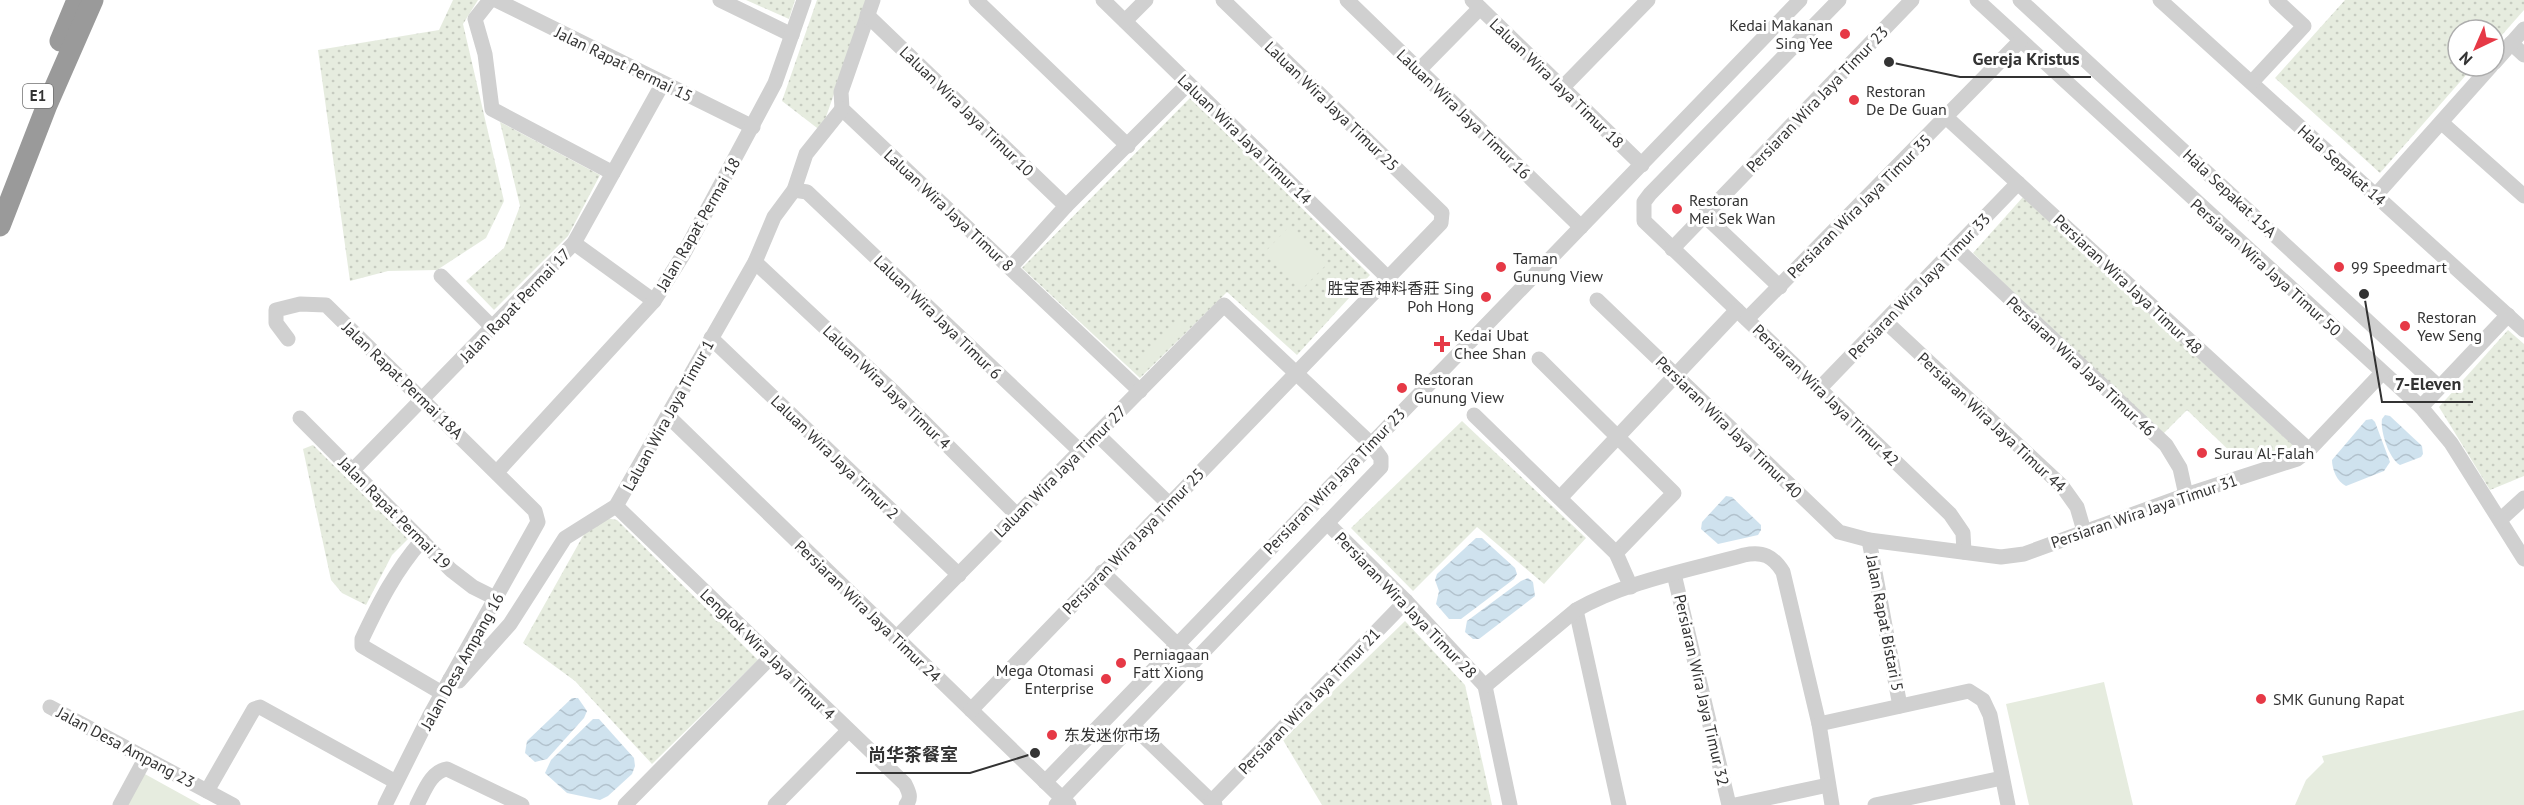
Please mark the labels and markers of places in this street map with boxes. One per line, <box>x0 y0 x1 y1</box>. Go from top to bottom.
place label: Kedai Makanan Sing Yee <box>1729 15 1833 53</box>
marker: Kedai Makanan Sing Yee <box>1838 27 1852 41</box>
callout: Gereja Kristus <box>1960 41 2091 77</box>
place label: Restoran De De Guan <box>1866 81 1947 119</box>
marker: Restoran De De Guan <box>1847 93 1861 107</box>
place label: Restoran Mei Sek Wan <box>1689 190 1775 228</box>
marker: Restoran Mei Sek Wan <box>1670 202 1684 216</box>
place label: Taman Gunung View <box>1513 248 1603 286</box>
place label: 99 Speedmart <box>2351 257 2447 277</box>
marker: Taman Gunung View <box>1494 260 1508 274</box>
marker: 99 Speedmart <box>2332 260 2346 274</box>
place label: 胜宝香神料香莊 Sing Poh Hong <box>1328 278 1474 316</box>
marker: 胜宝香神料香莊 Sing Poh Hong <box>1479 290 1493 304</box>
place label: Restoran Yew Seng <box>2417 307 2482 345</box>
marker: Restoran Yew Seng <box>2398 319 2412 333</box>
place label: Kedai Ubat Chee Shan <box>1454 325 1529 363</box>
marker: Kedai Ubat Chee Shan <box>1435 337 1449 351</box>
callout: 7-Eleven <box>2382 366 2473 402</box>
place label: Restoran Gunung View <box>1414 369 1504 407</box>
marker: Restoran Gunung View <box>1395 381 1409 395</box>
place label: Surau Al-Falah <box>2214 443 2314 463</box>
marker: Surau Al-Falah <box>2195 446 2209 460</box>
place label: Perniagaan Fatt Xiong <box>1133 644 1209 682</box>
marker: Perniagaan Fatt Xiong <box>1114 656 1128 670</box>
place label: Mega Otomasi Enterprise <box>996 660 1094 698</box>
marker: Mega Otomasi Enterprise <box>1099 672 1113 686</box>
place label: SMK Gunung Rapat <box>2273 689 2405 709</box>
marker: SMK Gunung Rapat <box>2254 692 2268 706</box>
place label: 东发迷你市场 <box>1064 725 1160 745</box>
marker: 东发迷你市场 <box>1045 728 1059 742</box>
callout: 尚华茶餐室 <box>856 737 970 773</box>

